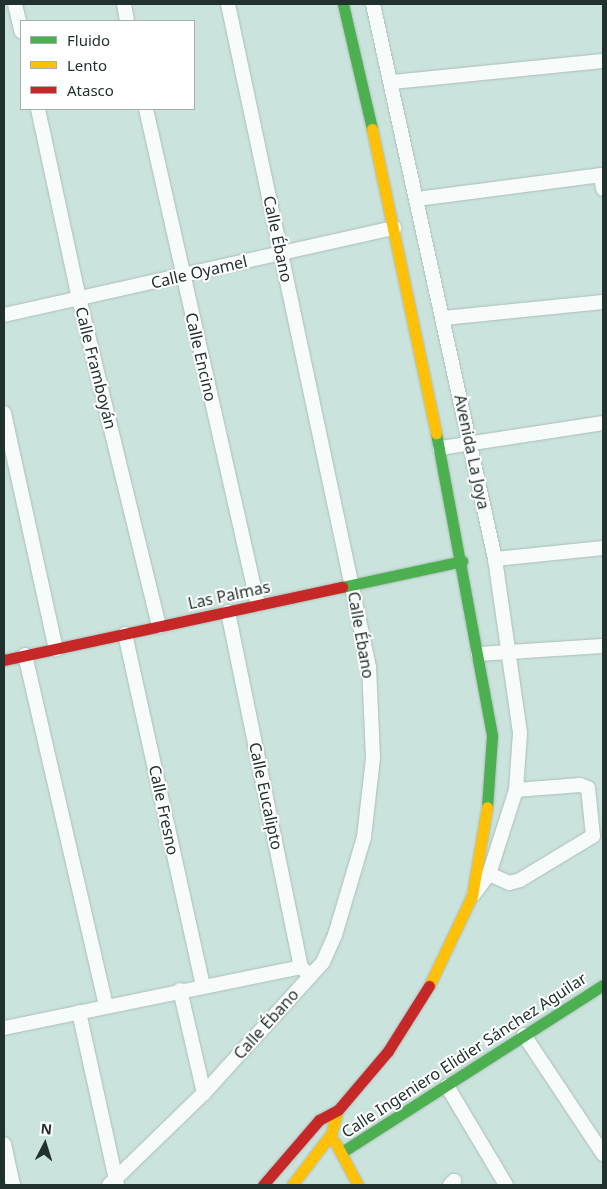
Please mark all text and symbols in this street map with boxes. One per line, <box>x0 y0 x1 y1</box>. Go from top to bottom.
legend <box>20 20 195 110</box>
text: Fluido <box>67 30 110 50</box>
text: Lento <box>67 55 107 75</box>
text: Atasco <box>67 80 114 100</box>
street label: Calle Ébano <box>259 194 297 284</box>
street label: Calle Oyamel <box>149 252 249 292</box>
street label: Calle Framboyán <box>72 305 120 431</box>
street label: Calle Encino <box>181 311 221 403</box>
street label: Avenida La Joya <box>450 393 494 511</box>
street label: Las Palmas <box>186 577 272 613</box>
street label: Calle Ébano <box>344 590 378 680</box>
street label: Calle Eucalipto <box>245 740 287 852</box>
street label: Calle Fresno <box>145 763 183 857</box>
street label: Calle Ingeniero Elidier Sánchez Aguilar <box>338 968 590 1142</box>
street label: Calle Ébano <box>229 985 303 1063</box>
north arrow <box>20 1119 70 1169</box>
text: N <box>40 1119 53 1139</box>

